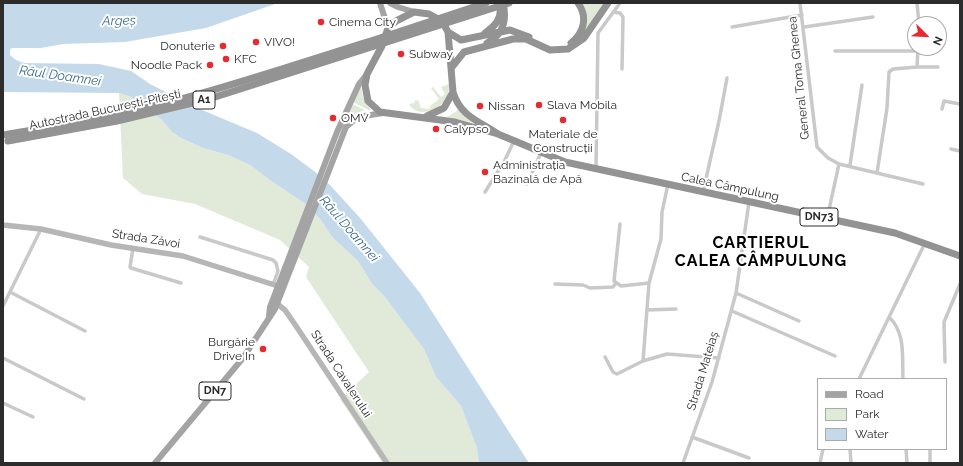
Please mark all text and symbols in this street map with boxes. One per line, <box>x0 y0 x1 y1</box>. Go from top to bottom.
water label: Argeș <box>102 13 136 29</box>
place label: Cinema City <box>329 15 396 29</box>
street label: General Toma Ghenea <box>785 16 813 140</box>
north arrow <box>907 16 947 56</box>
marker: Cinema City <box>316 17 326 27</box>
text: N <box>930 34 945 47</box>
place label: VIVO! <box>264 35 295 49</box>
marker: VIVO! <box>251 37 261 47</box>
place label: Donuterie <box>160 39 215 53</box>
marker: Donuterie <box>218 41 228 51</box>
place label: Subway <box>409 47 453 61</box>
marker: Subway <box>396 49 406 59</box>
place label: KFC <box>234 52 257 66</box>
marker: KFC <box>221 54 231 64</box>
place label: Noodle Pack <box>131 58 202 72</box>
marker: Noodle Pack <box>205 60 215 70</box>
water label: Râul Doamnei <box>18 63 102 89</box>
street label: Autostrada București-Pitești <box>28 87 182 133</box>
road number: A1 <box>193 91 215 109</box>
place label: Slava Mobila <box>547 98 617 112</box>
place label: Nissan <box>488 99 525 113</box>
marker: Slava Mobila <box>534 100 544 110</box>
marker: Nissan <box>475 101 485 111</box>
place label: OMV <box>341 111 369 125</box>
marker: OMV <box>328 113 338 123</box>
marker: Materiale de Construcții <box>558 115 568 125</box>
place label: Calypso <box>444 122 489 136</box>
marker: Calypso <box>431 124 441 134</box>
place label: Materiale de Construcții <box>528 127 598 155</box>
place label: Administrația Bazinală de Apă <box>493 158 582 186</box>
marker: Administrația Bazinală de Apă <box>480 167 490 177</box>
street label: Calea Câmpulung <box>680 170 780 204</box>
water label: Râul Doamnei <box>316 193 382 265</box>
road number: DN73 <box>800 208 838 226</box>
street label: Strada Zăvoi <box>111 227 181 251</box>
district label: CARTIERUL CALEA CÂMPULUNG <box>675 233 847 271</box>
street label: Strada Cavalerului <box>307 328 375 420</box>
street label: Strada Mateiaș <box>684 330 722 412</box>
place label: Burgărie Drive In <box>208 335 255 363</box>
marker: Burgărie Drive In <box>258 344 268 354</box>
legend <box>817 378 947 450</box>
road number: DN7 <box>199 382 231 400</box>
text: Road <box>855 387 884 401</box>
text: Park <box>855 407 880 421</box>
text: Water <box>855 427 889 441</box>

